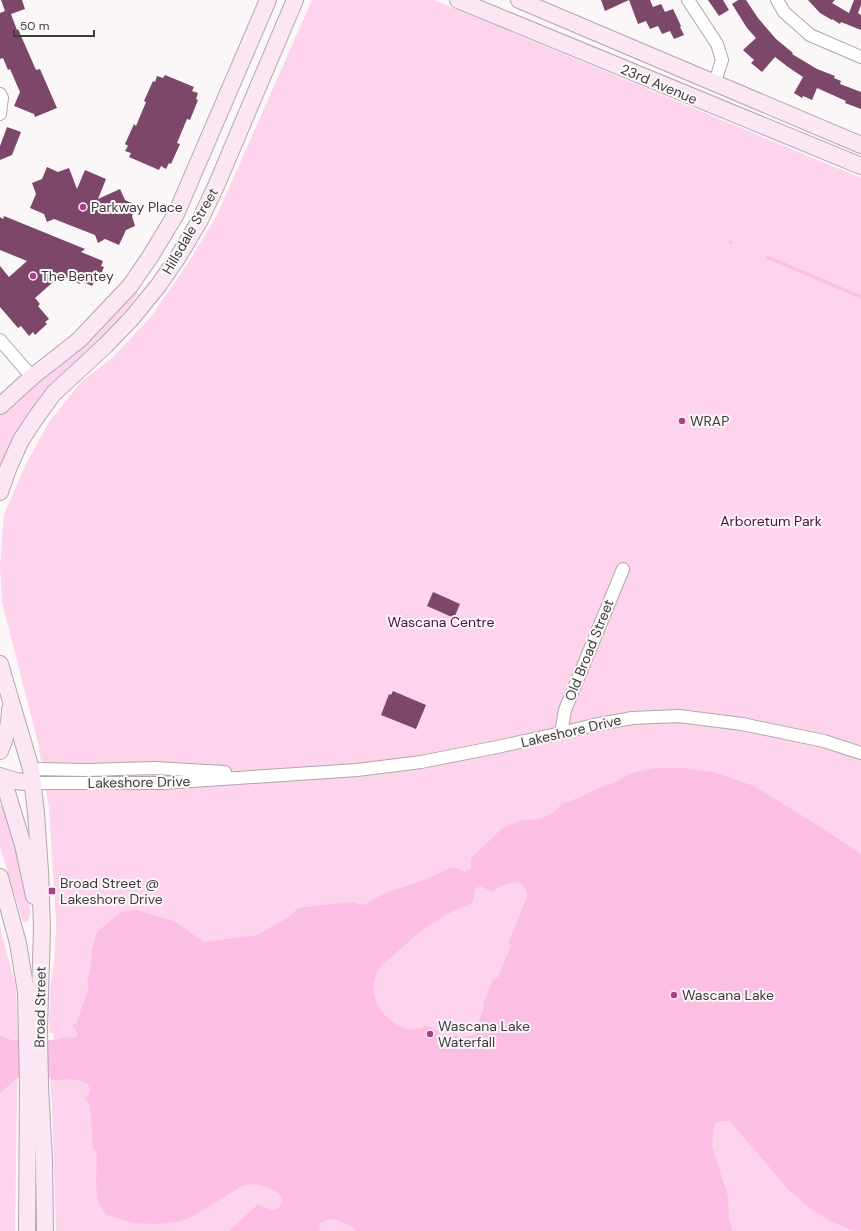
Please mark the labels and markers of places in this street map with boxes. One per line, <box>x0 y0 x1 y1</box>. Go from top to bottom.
place label: Parkway Place <box>91 198 183 216</box>
marker: Parkway Place <box>78 202 88 212</box>
place label: The Bentey <box>41 267 114 285</box>
marker: The Bentey <box>28 271 38 281</box>
place label: WRAP <box>690 412 729 430</box>
marker: WRAP <box>677 416 687 426</box>
place label: Broad Street @ Lakeshore Drive <box>60 874 163 908</box>
marker: Broad Street @ Lakeshore Drive <box>47 886 57 896</box>
place label: Wascana Lake <box>682 986 774 1004</box>
marker: Wascana Lake <box>669 990 679 1000</box>
place label: Wascana Lake Waterfall <box>438 1017 530 1051</box>
marker: Wascana Lake Waterfall <box>425 1029 435 1039</box>

